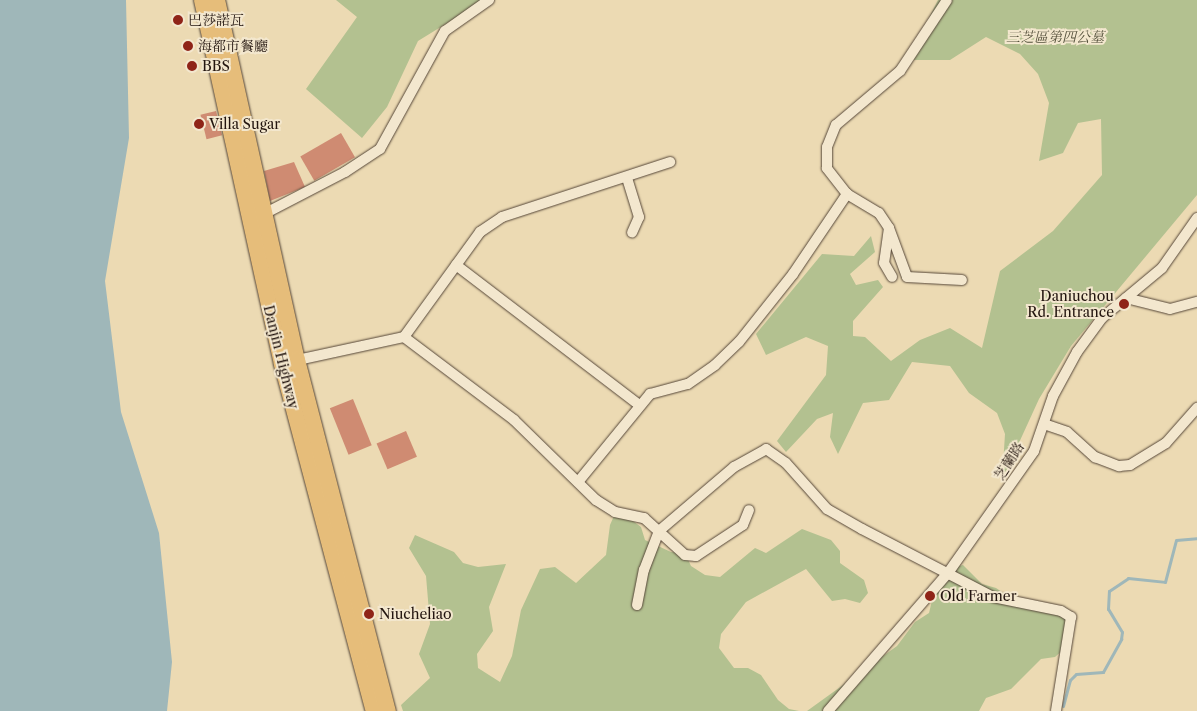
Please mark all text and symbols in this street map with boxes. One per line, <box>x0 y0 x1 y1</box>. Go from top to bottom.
place label: 巴莎諾瓦 <box>188 12 244 28</box>
marker: 巴莎諾瓦 <box>172 14 184 26</box>
park label: 三芝區第四公墓 <box>1006 29 1104 45</box>
place label: 海都市餐廳 <box>198 38 268 54</box>
marker: 海都市餐廳 <box>182 40 194 52</box>
place label: BBS <box>202 58 230 74</box>
marker: BBS <box>186 60 198 72</box>
place label: Villa Sugar <box>209 116 280 132</box>
marker: Villa Sugar <box>193 118 205 130</box>
place label: Daniuchou Rd. Entrance <box>1027 288 1114 321</box>
marker: Daniuchou Rd. Entrance <box>1118 298 1130 310</box>
street label: Danjin Highway <box>260 303 302 411</box>
street label: 芝蘭路 <box>991 439 1027 483</box>
place label: Old Farmer <box>940 588 1017 604</box>
marker: Old Farmer <box>924 590 936 602</box>
place label: Niucheliao <box>379 606 452 622</box>
marker: Niucheliao <box>363 608 375 620</box>

